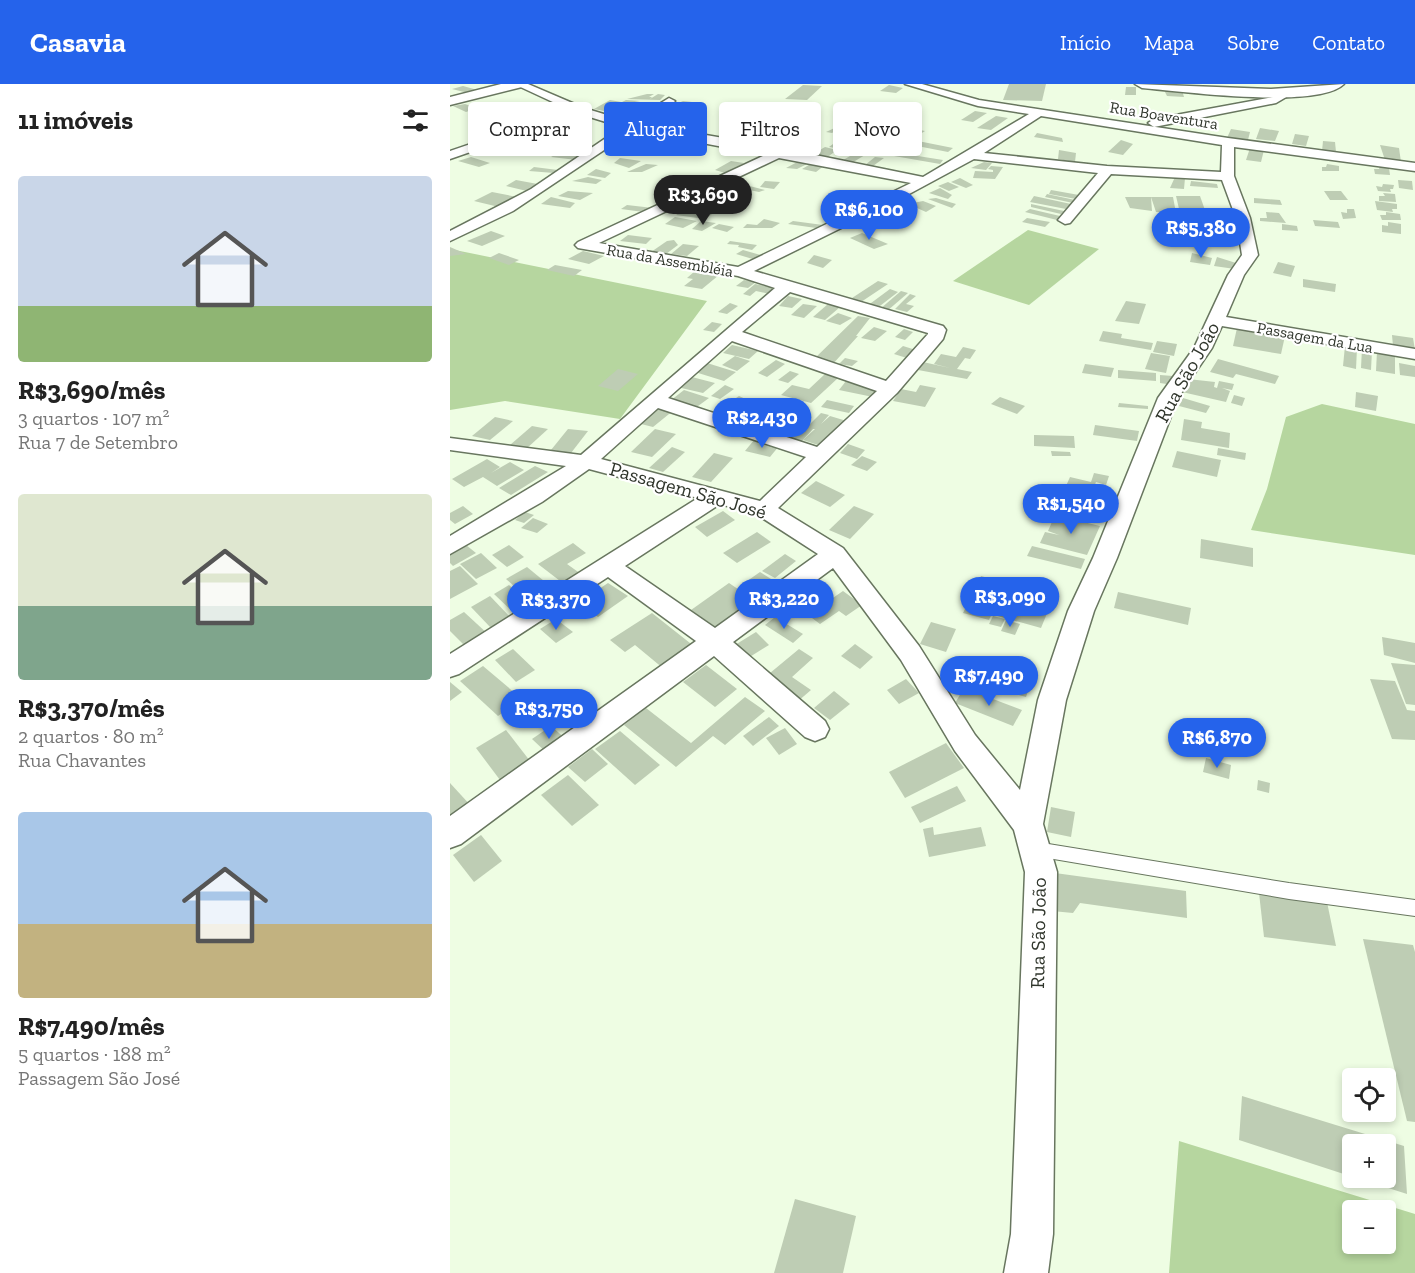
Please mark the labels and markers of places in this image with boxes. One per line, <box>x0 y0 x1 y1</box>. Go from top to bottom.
pin: R$3,690 <box>648 175 758 226</box>
pin: R$6,100 <box>814 190 924 241</box>
pin: R$5,380 <box>1146 208 1256 259</box>
pin: R$2,430 <box>707 398 817 449</box>
pin: R$1,540 <box>1016 484 1126 535</box>
pin: R$3,090 <box>955 577 1065 628</box>
pin: R$3,220 <box>729 579 839 630</box>
pin: R$3,370 <box>501 580 611 631</box>
pin: R$7,490 <box>934 656 1044 707</box>
pin: R$3,750 <box>494 689 604 740</box>
pin: R$6,870 <box>1162 718 1272 769</box>

